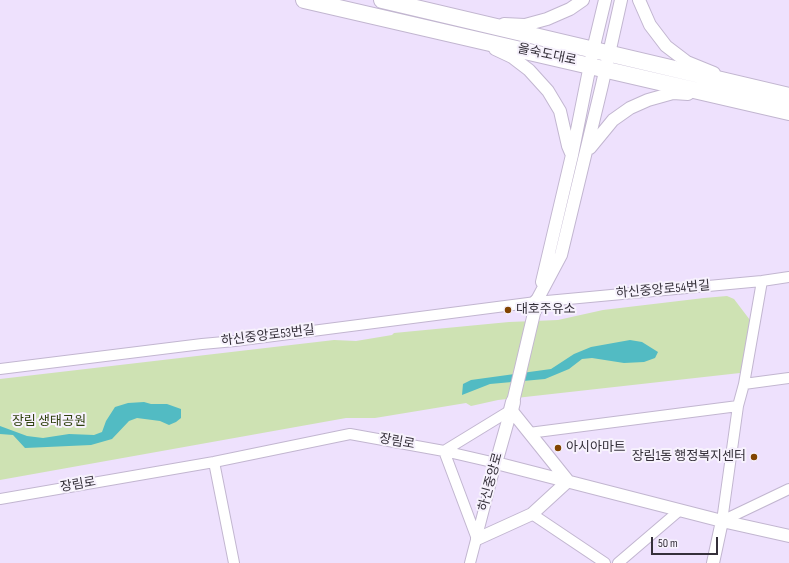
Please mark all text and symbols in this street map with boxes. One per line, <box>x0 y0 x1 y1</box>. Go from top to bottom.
street label: 을숙도대로 <box>516 41 578 69</box>
street label: 하신중앙로54번길 <box>615 278 711 302</box>
place label: 대호주유소 <box>516 302 576 318</box>
marker: 대호주유소 <box>503 305 513 315</box>
street label: 하신중앙로53번길 <box>220 323 316 349</box>
park label: 장림 생태공원 <box>12 414 86 430</box>
street label: 장림로 <box>378 431 416 453</box>
place label: 아시아마트 <box>566 440 626 456</box>
marker: 아시아마트 <box>553 443 563 453</box>
place label: 장림1동 행정복지센터 <box>632 449 746 465</box>
street label: 하신중앙로 <box>476 451 506 513</box>
marker: 장림1동 행정복지센터 <box>749 452 759 462</box>
street label: 장림로 <box>59 474 97 496</box>
scale bar <box>653 529 720 555</box>
text: 50 m <box>658 536 678 551</box>

